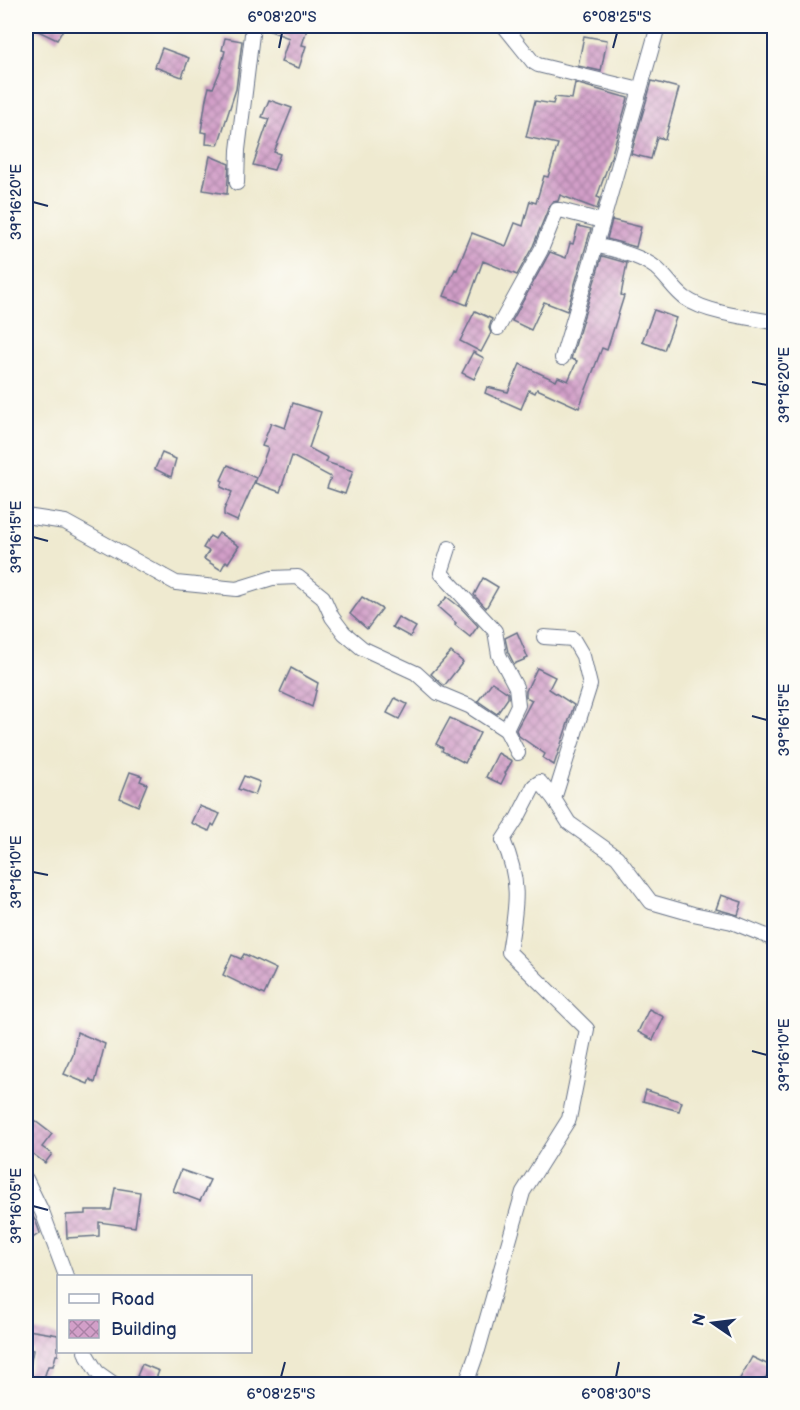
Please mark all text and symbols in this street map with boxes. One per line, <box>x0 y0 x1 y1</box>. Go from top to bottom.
text: 6°08'20"S <box>247 8 317 27</box>
text: 6°08'25"S <box>583 8 651 27</box>
text: 39°16'20"E <box>7 164 26 240</box>
text: 39°16'20"E <box>775 347 794 423</box>
text: 39°16'15"E <box>7 500 26 574</box>
text: 39°16'15"E <box>775 683 794 757</box>
text: 39°16'10"E <box>7 835 26 909</box>
text: 39°16'10"E <box>775 1018 794 1092</box>
text: 39°16'05"E <box>7 1168 26 1244</box>
legend <box>57 1275 252 1353</box>
text: Road <box>111 1289 155 1310</box>
north arrow <box>683 1293 743 1353</box>
text: N <box>689 1312 711 1328</box>
text: Building <box>111 1319 177 1340</box>
text: 6°08'25"S <box>247 1385 315 1404</box>
text: 6°08'30"S <box>581 1385 651 1404</box>

